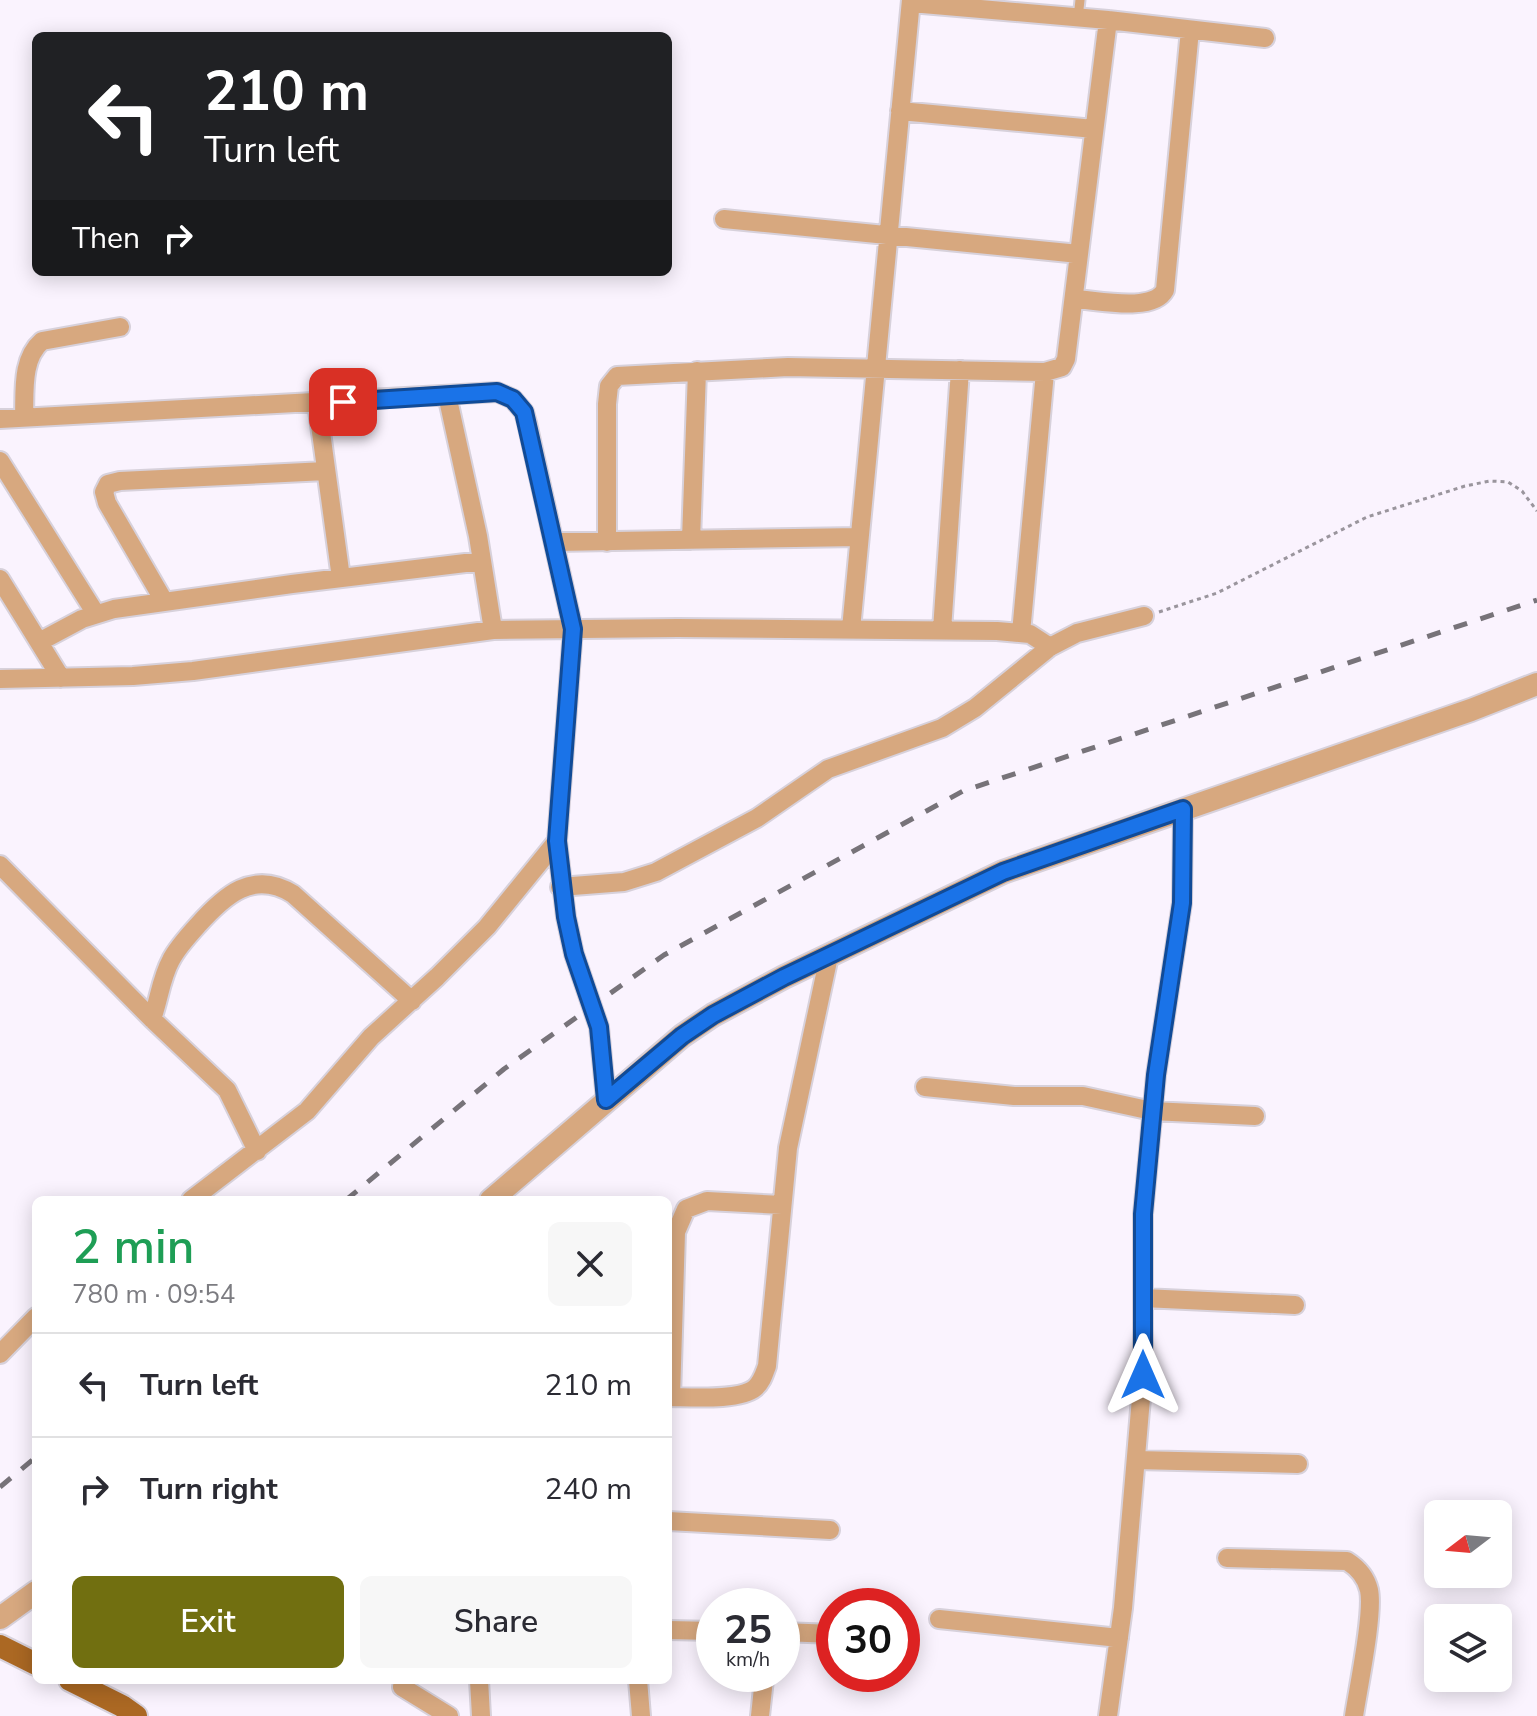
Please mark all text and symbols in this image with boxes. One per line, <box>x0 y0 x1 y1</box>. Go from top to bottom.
text: 210 m <box>204 53 369 130</box>
icon: left <box>72 64 176 168</box>
text: Turn left <box>204 126 339 175</box>
icon: right <box>156 216 200 260</box>
text: Then <box>72 218 140 259</box>
pin <box>309 368 377 436</box>
icon: arrive <box>321 380 365 424</box>
text: 2 min <box>72 1214 194 1280</box>
button: close <box>548 1222 632 1306</box>
text: 780 m · 09:54 <box>72 1277 235 1312</box>
position arrow <box>1101 1333 1185 1417</box>
icon: left <box>72 1363 116 1407</box>
text: Turn left <box>140 1365 258 1406</box>
text: 210 m <box>545 1365 632 1406</box>
icon: right <box>72 1467 116 1511</box>
text: Turn right <box>140 1469 278 1510</box>
text: 240 m <box>545 1469 632 1510</box>
north arrow <box>1424 1500 1512 1588</box>
map controls <box>1424 1500 1512 1692</box>
button: Exit <box>72 1576 344 1668</box>
button: Share <box>360 1576 632 1668</box>
speed limit sign: 30 <box>816 1588 920 1692</box>
text: 25 <box>724 1603 772 1657</box>
button: layers <box>1424 1604 1512 1692</box>
text: km/h <box>726 1646 770 1673</box>

